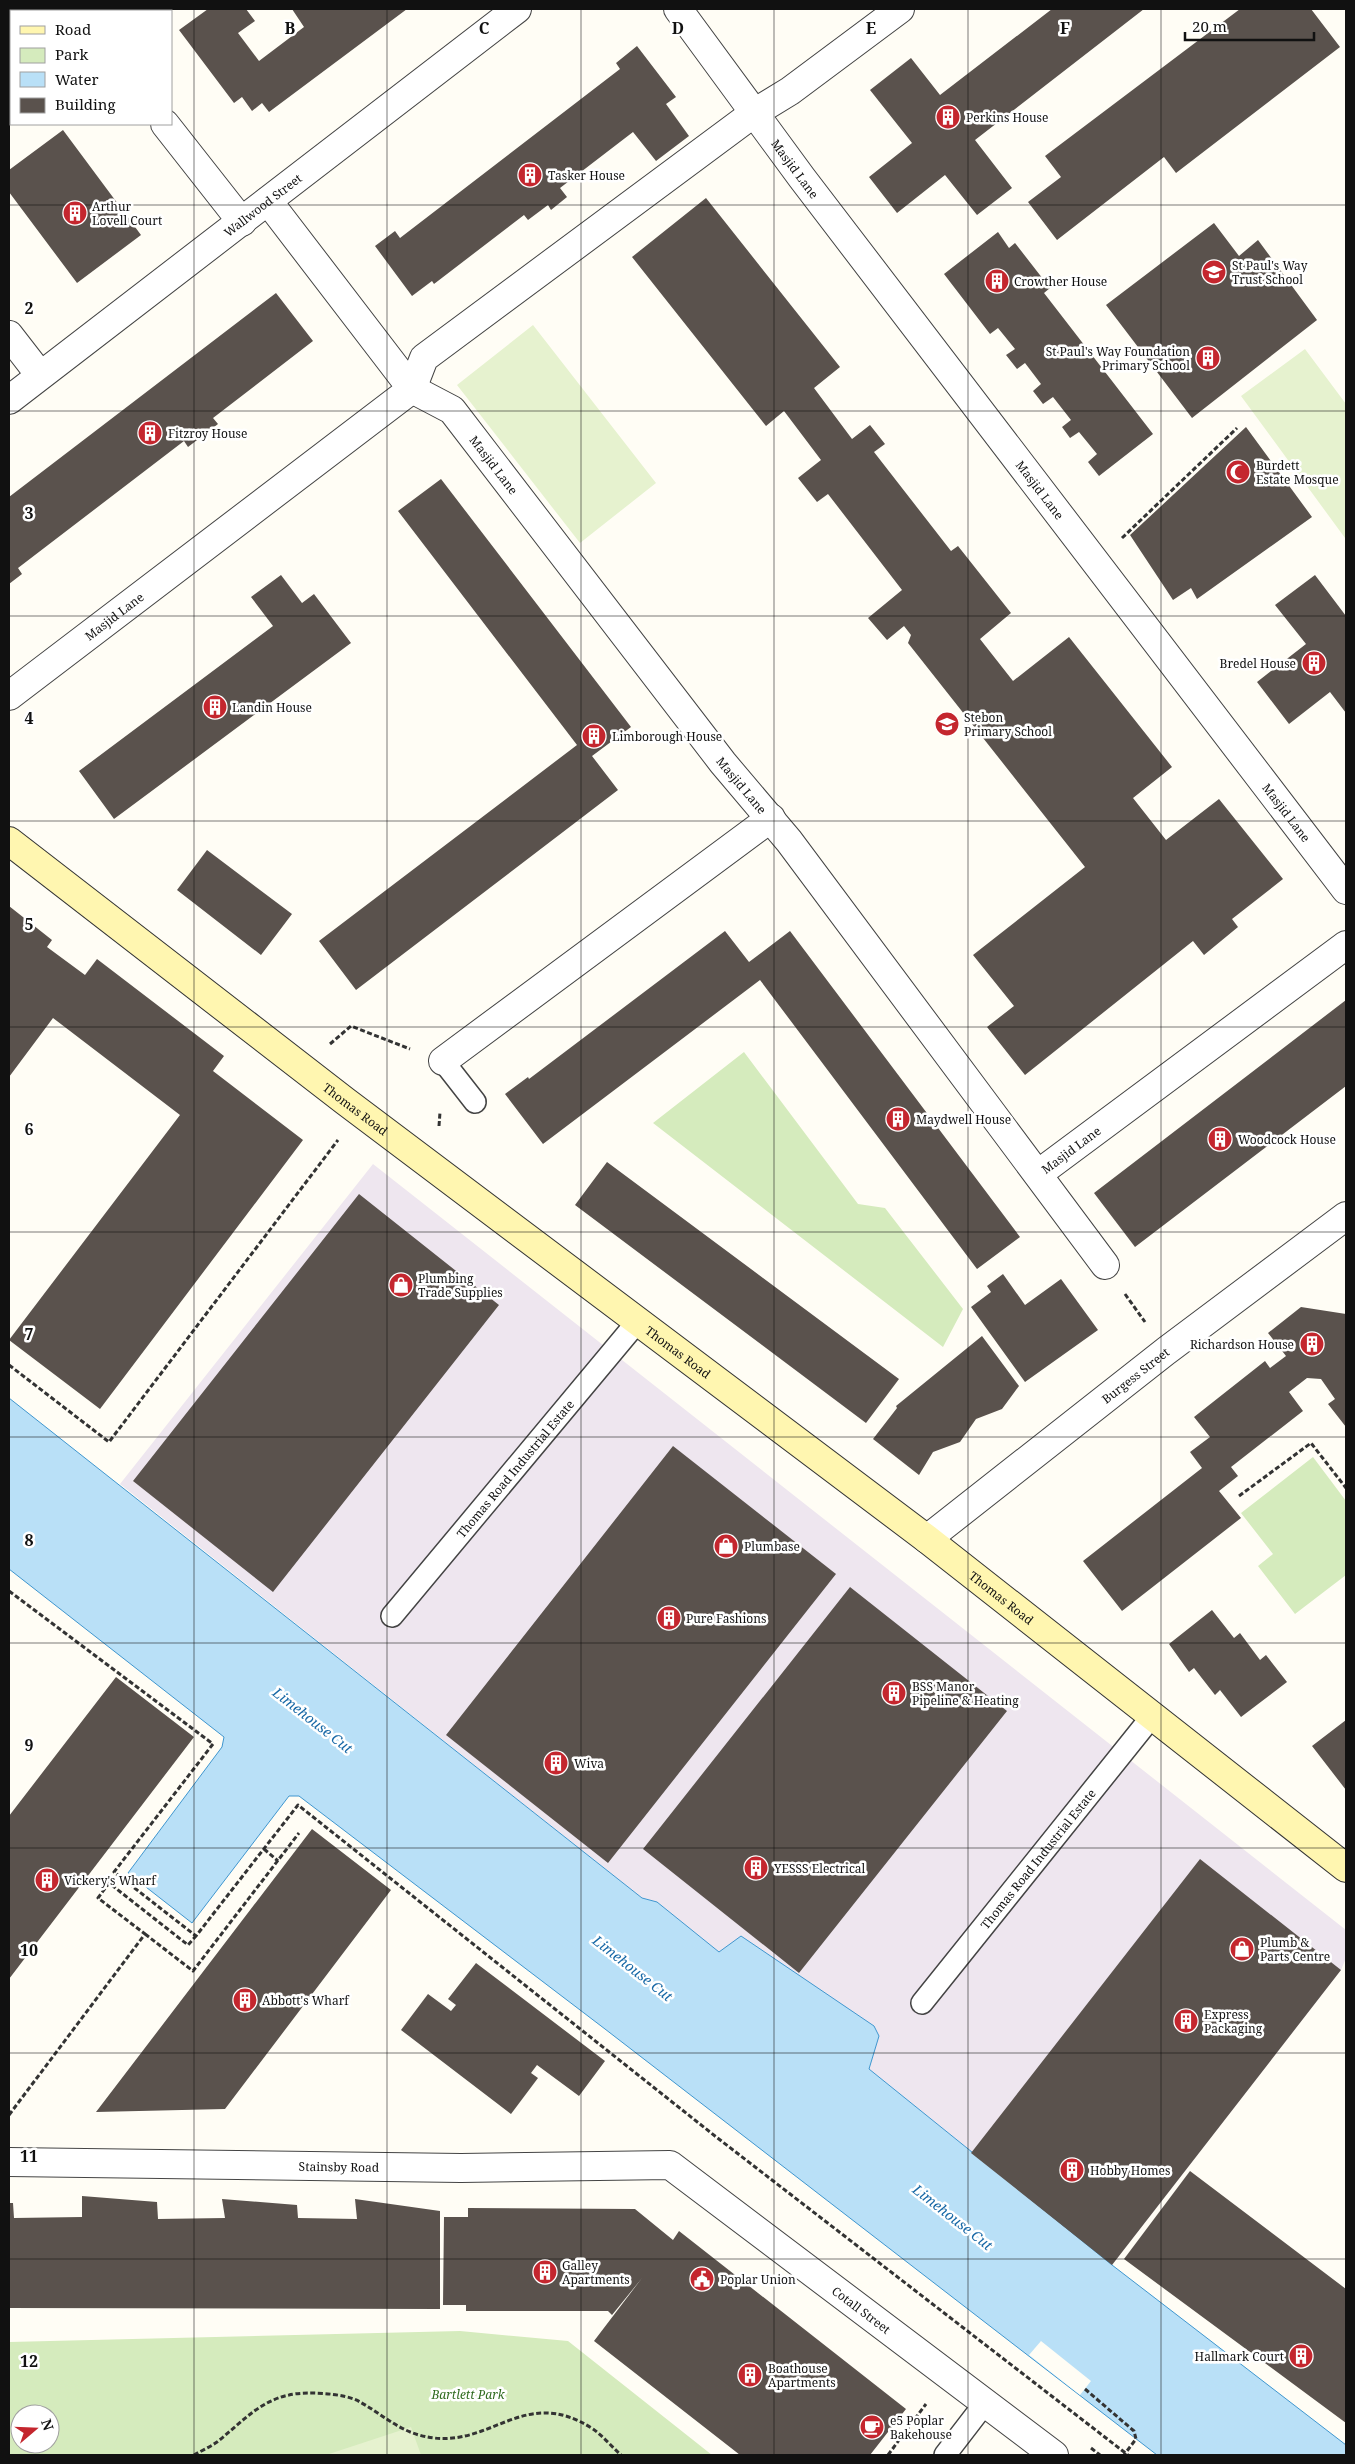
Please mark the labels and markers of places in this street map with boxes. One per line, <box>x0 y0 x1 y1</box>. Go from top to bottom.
building icon: Perkins House <box>935 104 961 130</box>
place label: Perkins House <box>966 109 1048 126</box>
building icon: Tasker House <box>517 162 543 188</box>
place label: Tasker House <box>548 167 625 184</box>
place label: Arthur Lovell Court <box>92 198 162 229</box>
building icon: Arthur Lovell Court <box>62 200 88 226</box>
place label: St Paul's Way Trust School <box>1232 257 1308 288</box>
school or university icon: St Paul's Way Trust School <box>1201 259 1227 285</box>
building icon: Crowther House <box>984 268 1010 294</box>
place label: Crowther House <box>1014 273 1107 290</box>
place label: St Paul's Way Foundation Primary School <box>1046 343 1190 374</box>
building icon: St Paul's Way Foundation Primary School <box>1195 345 1221 371</box>
building icon: Fitzroy House <box>137 420 163 446</box>
place label: Fitzroy House <box>168 425 247 442</box>
place label: Burdett Estate Mosque <box>1256 457 1339 488</box>
mosque icon: Burdett Estate Mosque <box>1225 459 1251 485</box>
building icon: Bredel House <box>1301 650 1327 676</box>
place label: Bredel House <box>1220 655 1296 672</box>
building icon: Landin House <box>202 694 228 720</box>
place label: Landin House <box>232 699 312 716</box>
place label: Stebon Primary School <box>964 709 1052 740</box>
school or university icon: Stebon Primary School <box>934 711 960 737</box>
building icon: Limborough House <box>581 723 607 749</box>
place label: Limborough House <box>612 728 722 745</box>
building icon: Maydwell House <box>885 1106 911 1132</box>
place label: Maydwell House <box>916 1111 1011 1128</box>
building icon: Woodcock House <box>1207 1126 1233 1152</box>
place label: Woodcock House <box>1238 1131 1336 1148</box>
place label: Plumbing Trade Supplies <box>418 1270 503 1301</box>
shop icon: Plumbing Trade Supplies <box>388 1272 414 1298</box>
building icon: Richardson House <box>1299 1331 1325 1357</box>
place label: Richardson House <box>1190 1336 1294 1353</box>
shop icon: Plumbase <box>713 1533 739 1559</box>
place label: Plumbase <box>744 1538 800 1555</box>
building icon: Pure Fashions <box>656 1605 682 1631</box>
place label: Pure Fashions <box>686 1610 766 1627</box>
place label: BSS Manor Pipeline & Heating <box>912 1678 1019 1709</box>
building icon: BSS Manor Pipeline & Heating <box>881 1680 907 1706</box>
building icon: Wiva <box>543 1750 569 1776</box>
place label: Wiva <box>574 1755 604 1772</box>
building icon: YESSS Electrical <box>743 1855 769 1881</box>
place label: YESSS Electrical <box>773 1860 866 1877</box>
building icon: Vickery's Wharf <box>34 1867 60 1893</box>
place label: Vickery's Wharf <box>64 1872 157 1889</box>
place label: Plumb & Parts Centre <box>1260 1934 1330 1965</box>
shop icon: Plumb & Parts Centre <box>1229 1936 1255 1962</box>
building icon: Abbott's Wharf <box>232 1987 258 2013</box>
place label: Abbott's Wharf <box>262 1992 350 2009</box>
place label: Express Packaging <box>1204 2006 1263 2037</box>
building icon: Express Packaging <box>1173 2008 1199 2034</box>
building icon: Hobby Homes <box>1059 2157 1085 2183</box>
place label: Hobby Homes <box>1090 2162 1170 2179</box>
place label: Galley Apartments <box>562 2257 630 2288</box>
building icon: Galley Apartments <box>532 2259 558 2285</box>
public building icon: Poplar Union <box>689 2266 715 2292</box>
place label: Poplar Union <box>720 2271 796 2288</box>
building icon: Hallmark Court <box>1288 2343 1314 2369</box>
place label: Hallmark Court <box>1195 2348 1284 2365</box>
place label: Boathouse Apartments <box>768 2360 836 2391</box>
building icon: Boathouse Apartments <box>737 2362 763 2388</box>
place label: e5 Poplar Bakehouse <box>890 2412 952 2443</box>
cafe icon: e5 Poplar Bakehouse <box>859 2414 885 2440</box>

